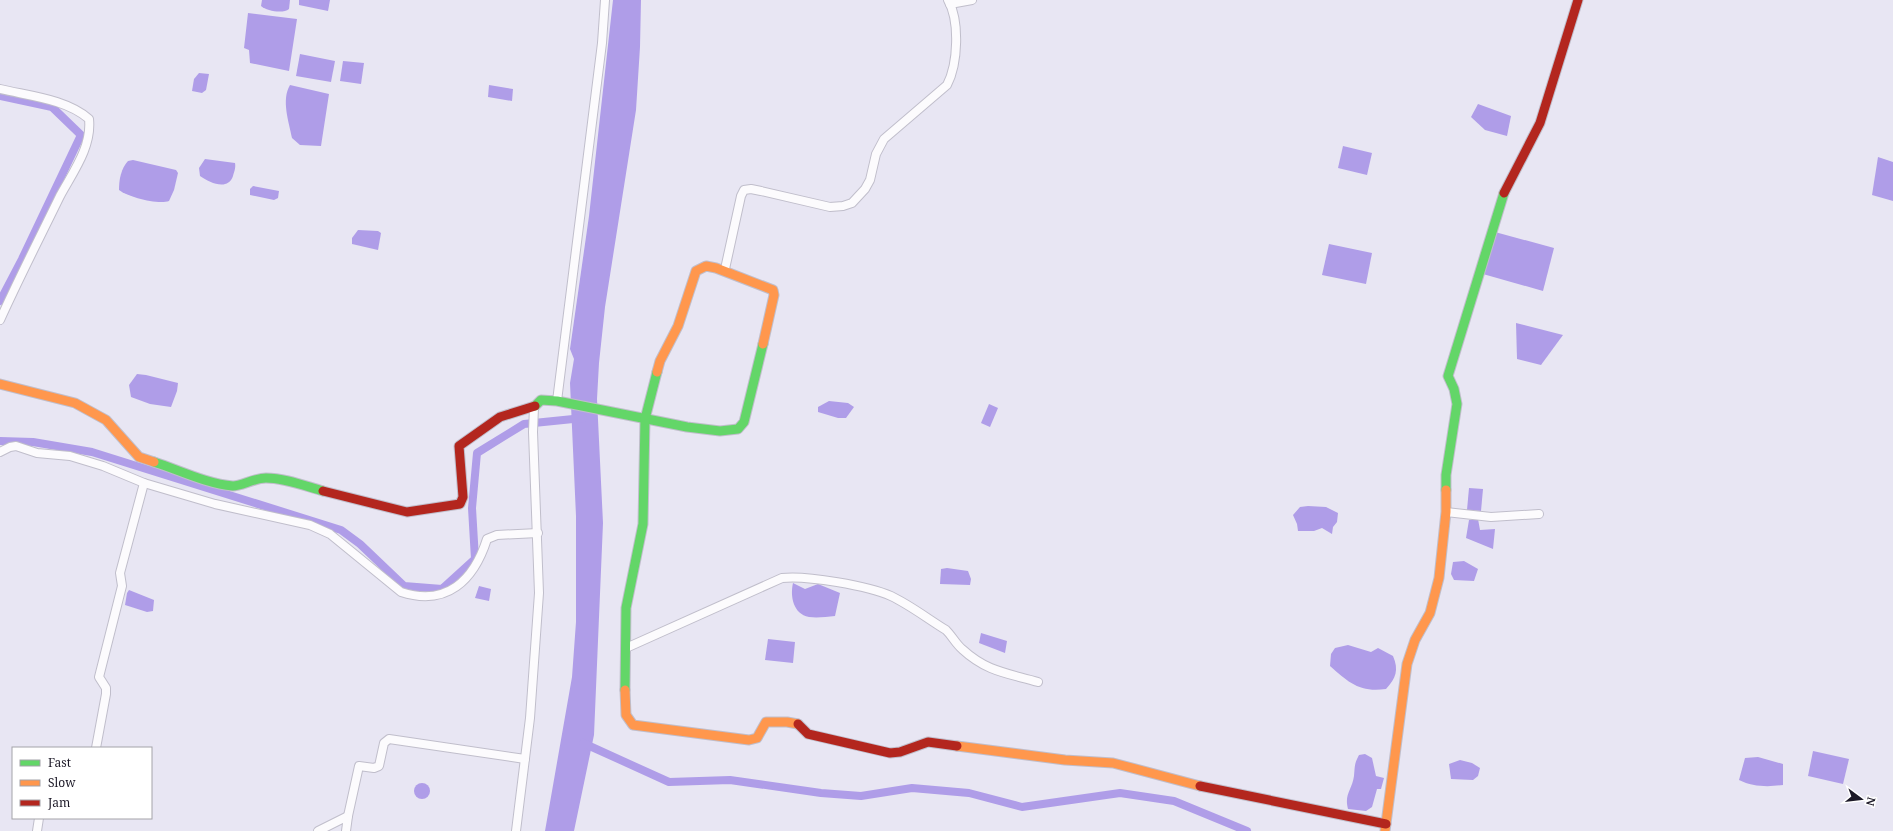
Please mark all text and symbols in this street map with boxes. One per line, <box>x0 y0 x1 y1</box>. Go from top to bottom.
legend <box>12 747 152 819</box>
text: Fast <box>48 754 71 771</box>
text: Slow <box>48 774 76 791</box>
north arrow <box>1841 779 1881 819</box>
text: Jam <box>47 794 70 811</box>
text: N <box>1863 796 1880 808</box>

